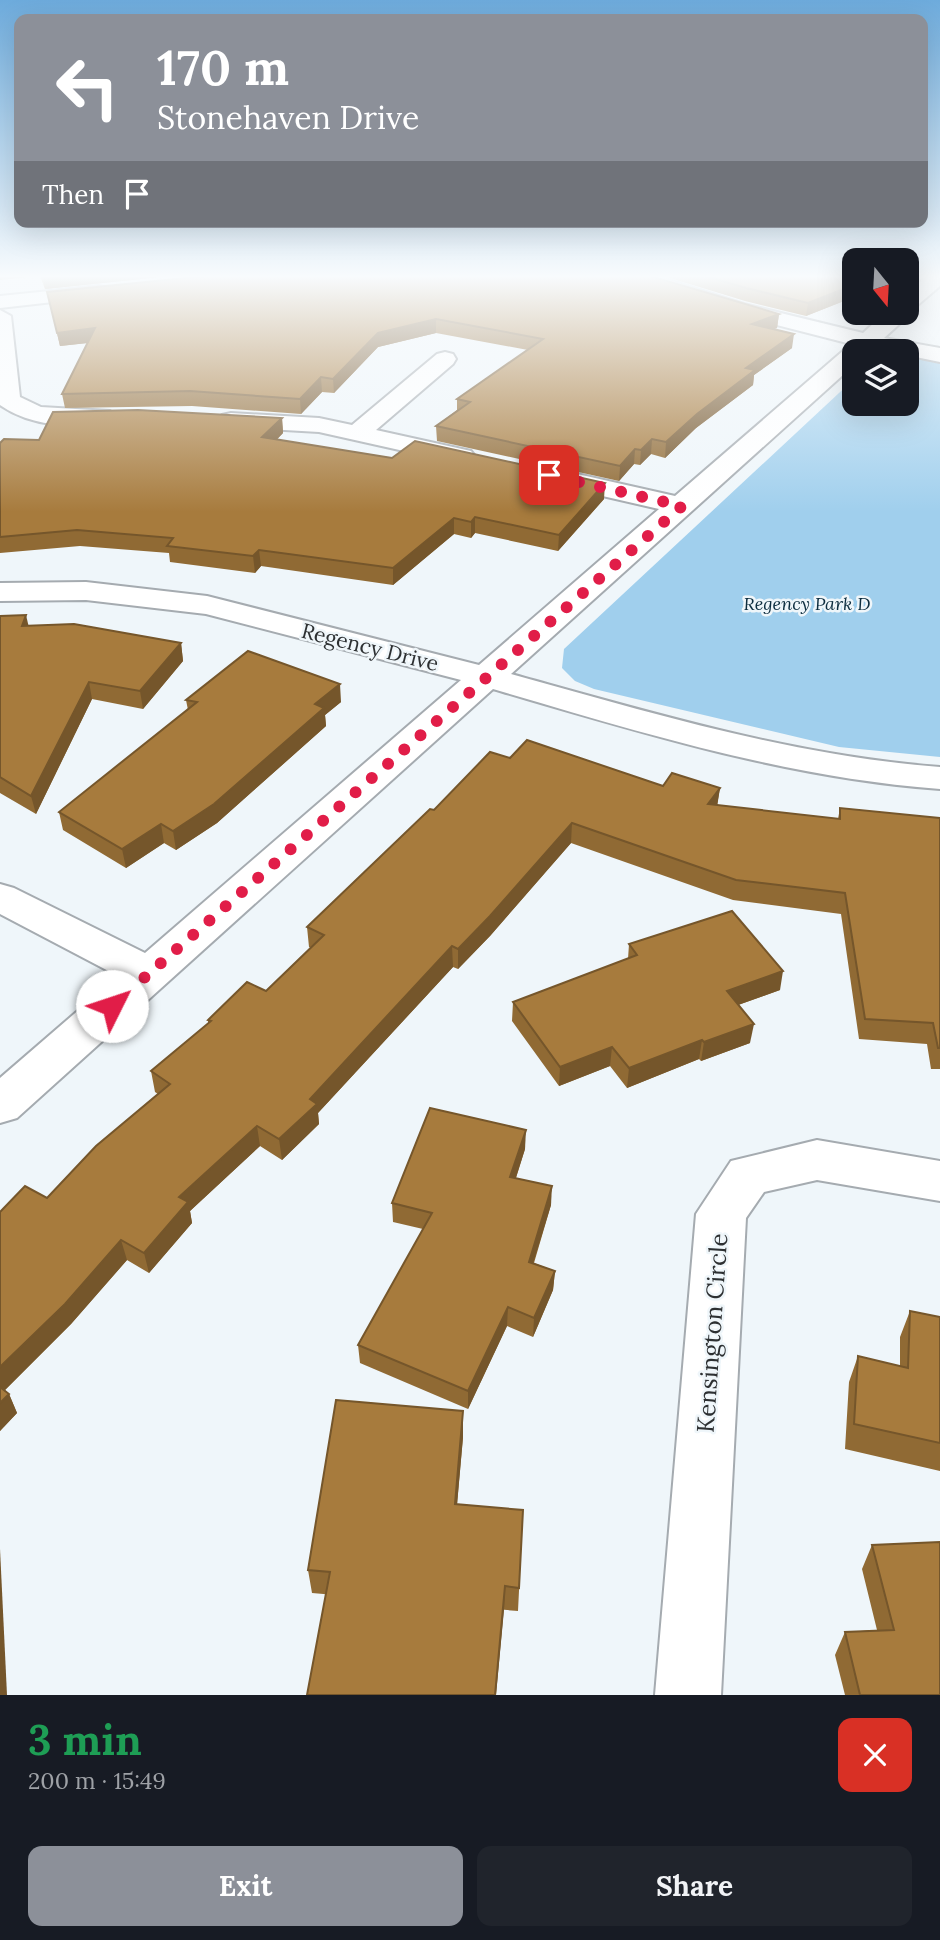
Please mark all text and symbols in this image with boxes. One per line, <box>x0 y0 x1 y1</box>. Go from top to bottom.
text: 170 m <box>157 36 289 98</box>
icon: left <box>42 42 133 133</box>
text: Stonehaven Drive <box>157 97 419 138</box>
icon: arrive <box>118 175 156 213</box>
text: Then <box>42 178 104 211</box>
north arrow <box>842 248 919 326</box>
map controls <box>842 248 919 416</box>
button: layers <box>842 339 919 416</box>
pin <box>519 445 579 505</box>
icon: arrive <box>530 456 568 494</box>
park label: Regency Park D <box>744 592 870 615</box>
street label: Regency Drive <box>299 617 441 677</box>
position arrow <box>75 969 149 1043</box>
street label: Kensington Circle <box>690 1232 734 1434</box>
text: 3 min <box>28 1713 142 1767</box>
button: close <box>838 1718 912 1792</box>
text: 200 m · 15:49 <box>28 1766 166 1795</box>
button: Exit <box>28 1846 463 1926</box>
button: Share <box>477 1846 912 1926</box>

